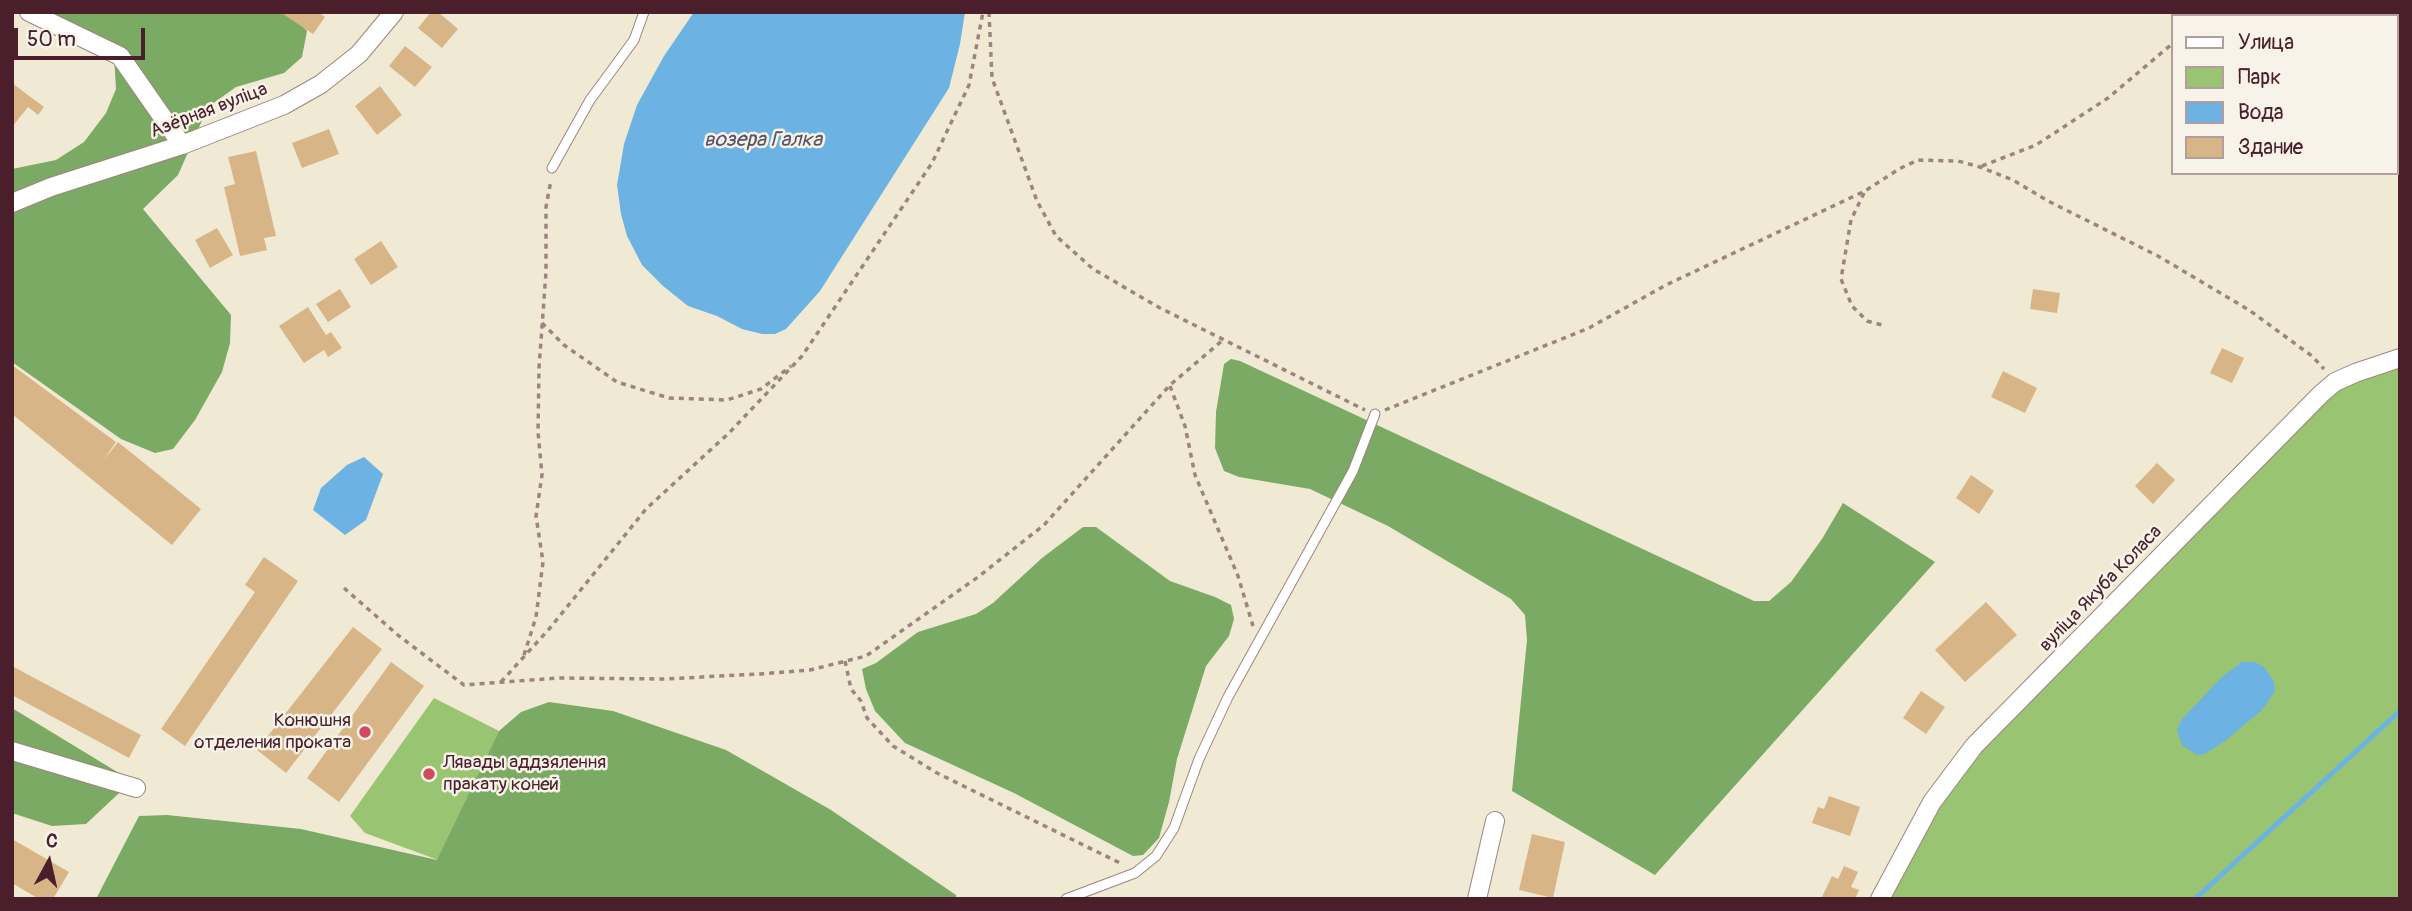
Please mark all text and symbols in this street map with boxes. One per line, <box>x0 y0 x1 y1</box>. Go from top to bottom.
scale bar <box>18 14 149 58</box>
legend <box>2170 14 2398 175</box>
text: 50 m <box>27 26 76 53</box>
text: Улица <box>2238 29 2294 56</box>
text: Парк <box>2238 64 2281 91</box>
street label: Азёрная вуліца <box>147 78 271 144</box>
text: Вода <box>2238 99 2284 126</box>
water label: возера Галка <box>704 128 822 154</box>
text: Здание <box>2238 134 2303 161</box>
street label: вуліца Якуба Коласа <box>2035 521 2167 657</box>
place label: Конюшня отделения проката <box>194 710 351 754</box>
marker: Конюшня отделения проката <box>357 724 373 740</box>
place label: Лявады аддзялення пракату коней <box>443 752 606 796</box>
marker: Лявады аддзялення пракату коней <box>421 766 437 782</box>
north arrow <box>14 827 84 897</box>
text: С <box>44 829 59 854</box>

